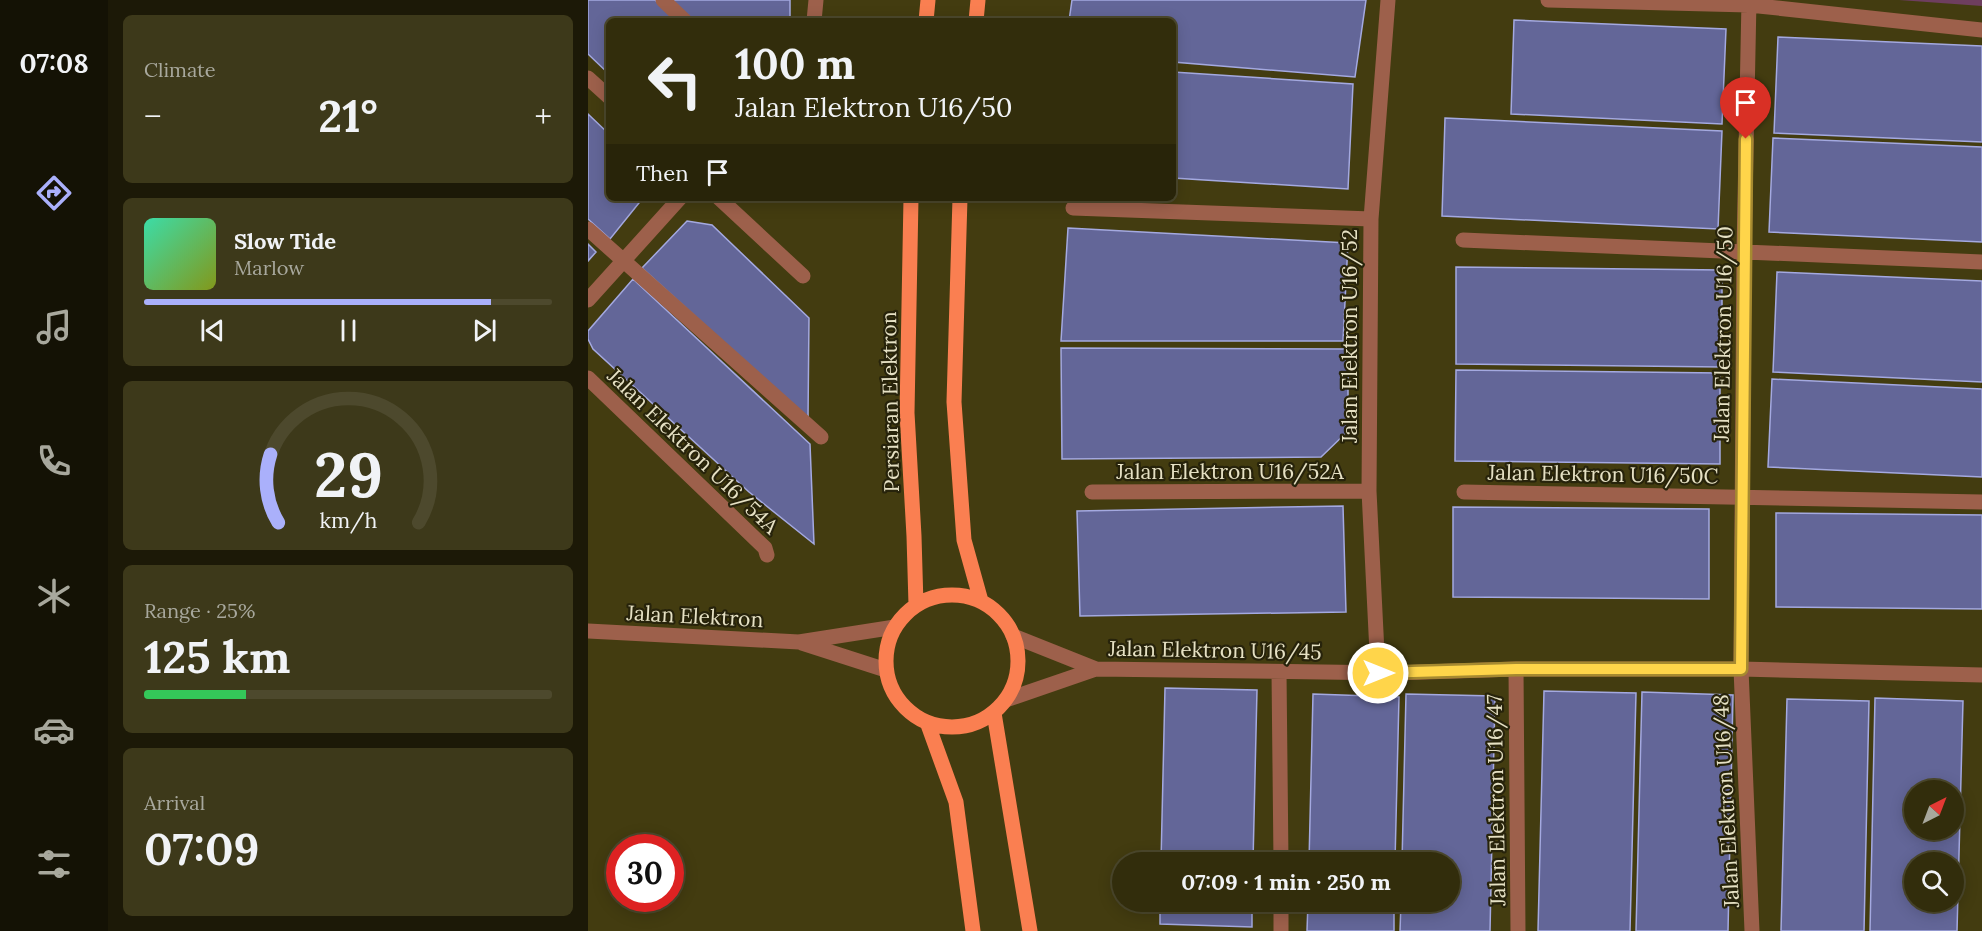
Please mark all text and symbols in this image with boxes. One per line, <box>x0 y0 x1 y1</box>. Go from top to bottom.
text: 100 m <box>735 37 855 91</box>
icon: left <box>636 42 714 120</box>
text: 07:08 <box>19 46 89 80</box>
text: Climate <box>144 57 216 82</box>
pin <box>1720 77 1771 139</box>
icon: arrive <box>1729 86 1762 119</box>
text: 21° <box>318 87 378 144</box>
text: Jalan Elektron U16/50 <box>735 90 1013 124</box>
text: − <box>144 95 162 137</box>
text: + <box>534 95 552 137</box>
icon: arrive <box>701 156 734 189</box>
text: Then <box>636 159 689 187</box>
icon: directions <box>33 172 75 214</box>
street label: Jalan Elektron U16/50 <box>1708 226 1738 443</box>
text: Slow Tide <box>234 227 336 255</box>
street label: Jalan Elektron U16/52 <box>1336 229 1363 444</box>
text: Marlow <box>234 255 304 280</box>
icon: music <box>33 306 75 348</box>
street label: Persiaran Elektron <box>875 311 905 493</box>
icon: previous <box>196 314 229 347</box>
icon: pause <box>332 314 365 347</box>
icon: next <box>468 314 501 347</box>
street label: Jalan Elektron U16/54A <box>601 362 785 540</box>
text: 29 <box>313 434 383 514</box>
icon: phone <box>33 440 75 482</box>
street label: Jalan Elektron U16/52A <box>1115 458 1345 485</box>
street label: Jalan Elektron U16/50C <box>1486 458 1719 490</box>
text: km/h <box>319 506 377 534</box>
icon: climate <box>33 575 75 617</box>
text: Range · 25% <box>144 598 255 623</box>
street label: Jalan Elektron <box>625 599 764 633</box>
text: 125 km <box>144 628 291 685</box>
street label: Jalan Elektron U16/45 <box>1107 635 1322 665</box>
position arrow <box>1346 641 1410 705</box>
street label: Jalan Elektron U16/47 <box>1481 694 1511 907</box>
street label: Jalan Elektron U16/48 <box>1707 694 1745 909</box>
icon: car <box>33 709 75 751</box>
north arrow <box>1904 780 1964 840</box>
map controls <box>1904 780 1964 912</box>
text: Arrival <box>144 790 205 815</box>
text: 07:09 <box>144 820 260 877</box>
speed limit sign: 30 <box>606 834 684 912</box>
icon: filters <box>33 843 75 885</box>
button: search <box>1904 852 1964 912</box>
text: 07:09 · 1 min · 250 m <box>1181 868 1391 896</box>

